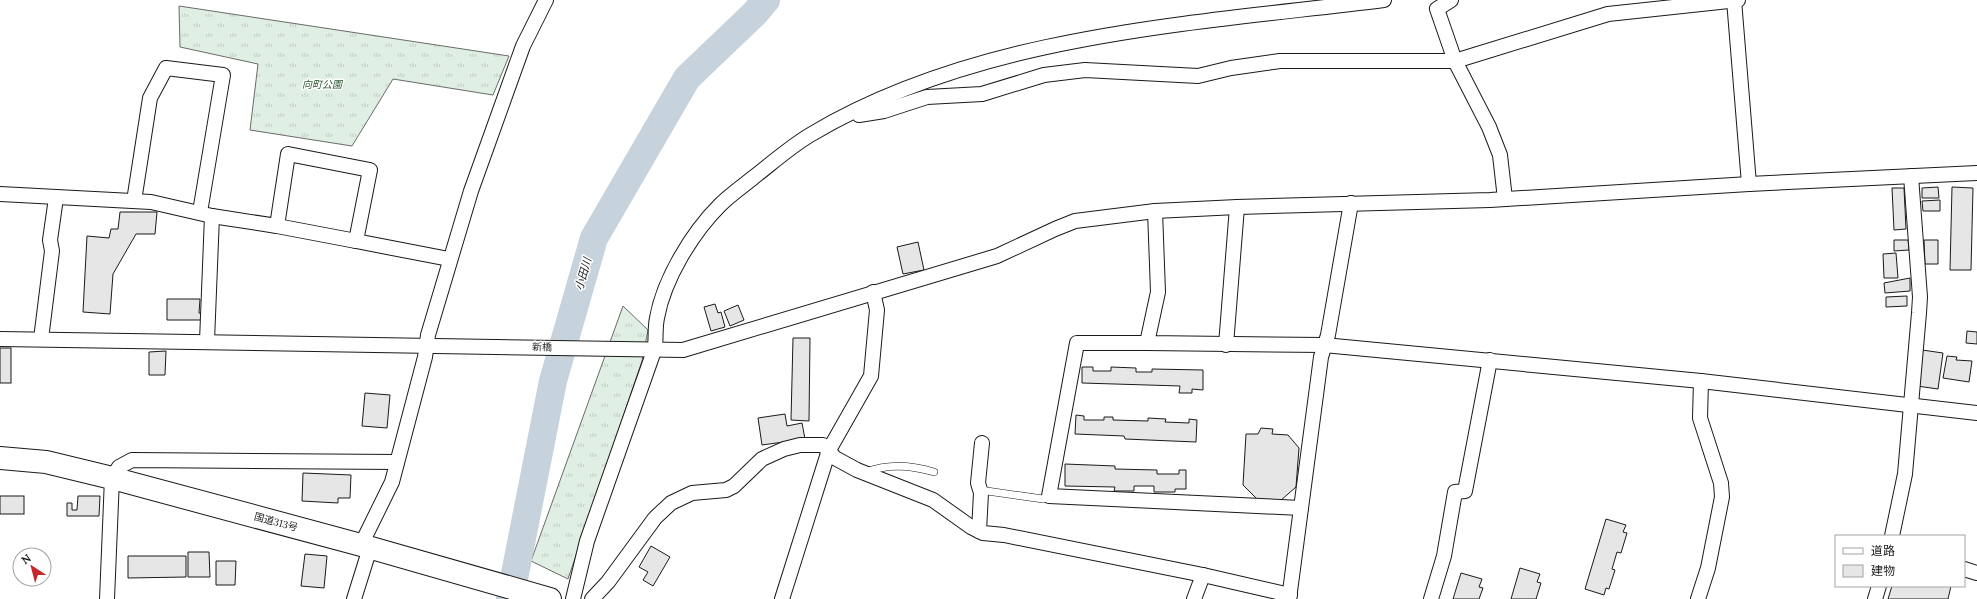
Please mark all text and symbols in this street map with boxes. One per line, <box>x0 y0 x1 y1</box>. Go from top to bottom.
park label: 向町公園 <box>302 78 344 91</box>
water label: 小田川 <box>572 255 595 292</box>
street label: 新橋 <box>532 340 552 354</box>
street label: 国道313号 <box>253 510 299 534</box>
legend <box>1835 535 1965 587</box>
text: 道路 <box>1871 543 1895 558</box>
north arrow <box>12 547 52 587</box>
text: N <box>19 550 34 567</box>
text: 建物 <box>1871 563 1895 578</box>

